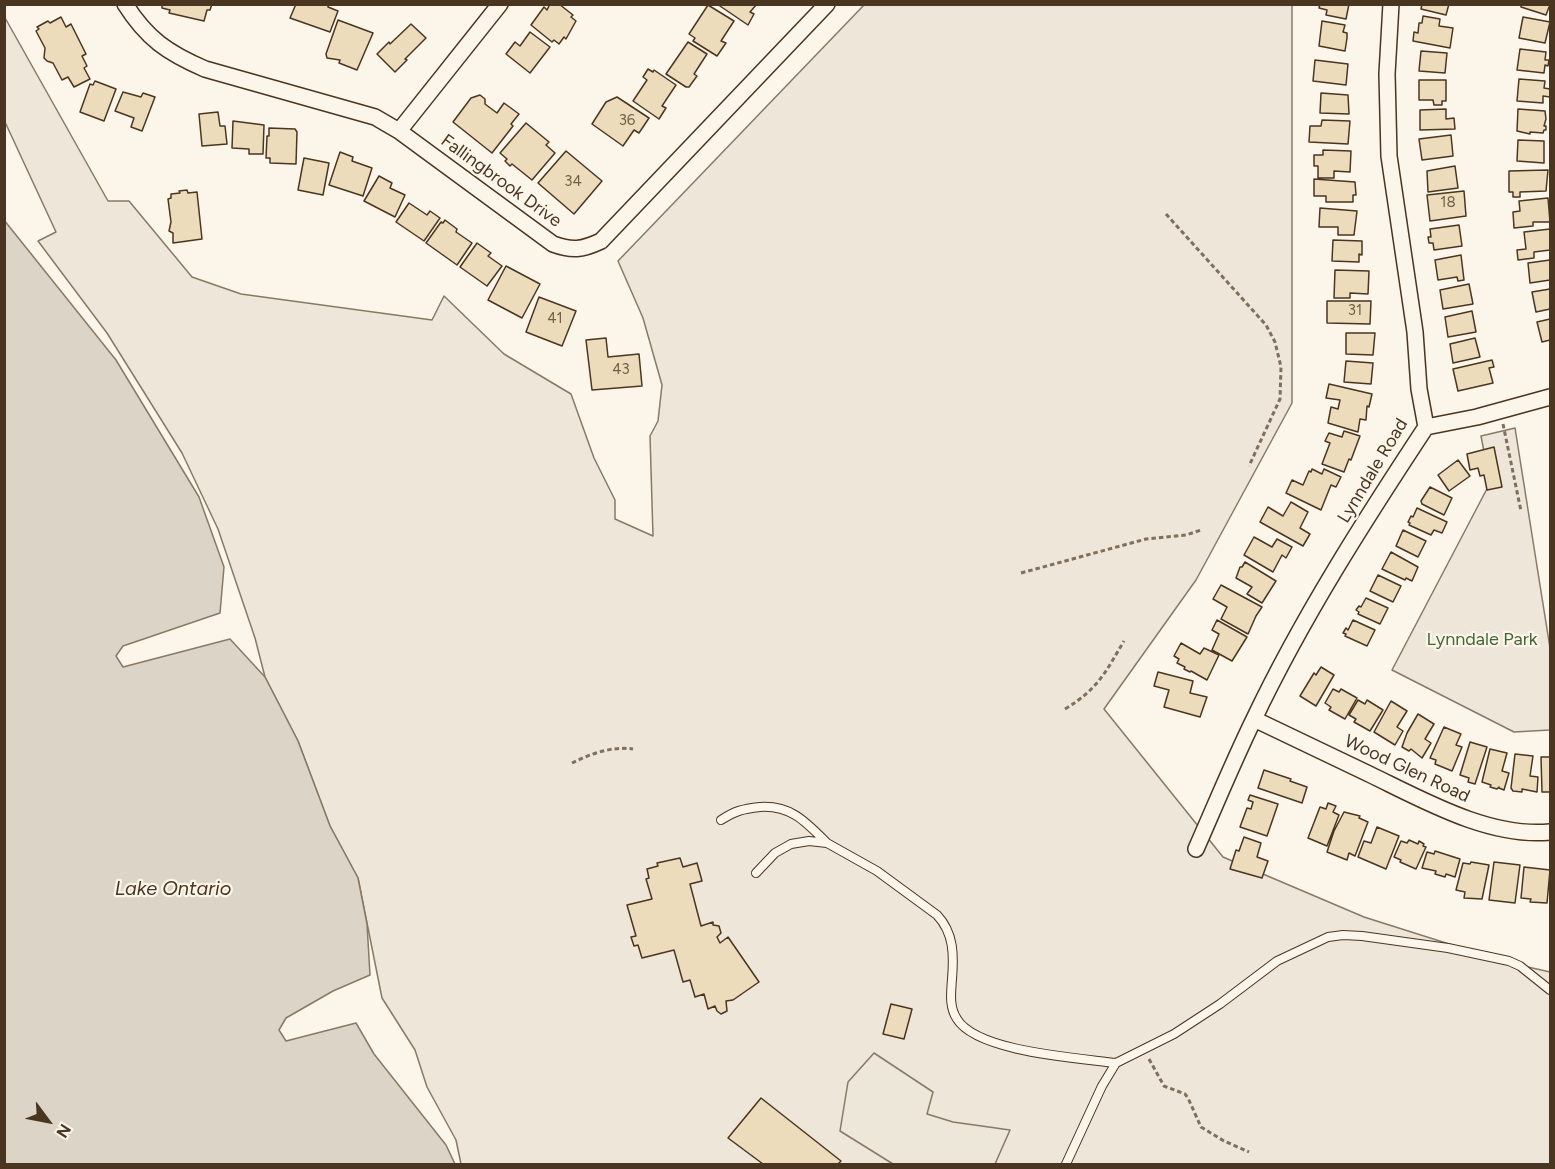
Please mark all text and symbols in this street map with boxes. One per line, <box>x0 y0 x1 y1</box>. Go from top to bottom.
house number: 36 <box>619 112 635 130</box>
street label: Fallingbrook Drive <box>436 130 566 232</box>
house number: 34 <box>564 173 582 191</box>
house number: 18 <box>1440 194 1456 212</box>
house number: 31 <box>1348 302 1362 320</box>
house number: 41 <box>547 310 563 328</box>
house number: 43 <box>612 361 630 379</box>
street label: Lynndale Road <box>1333 415 1413 527</box>
park label: Lynndale Park <box>1426 629 1538 651</box>
street label: Wood Glen Road <box>1341 731 1473 807</box>
water label: Lake Ontario <box>115 877 231 901</box>
north arrow <box>18 1091 78 1151</box>
text: N <box>52 1121 75 1141</box>

